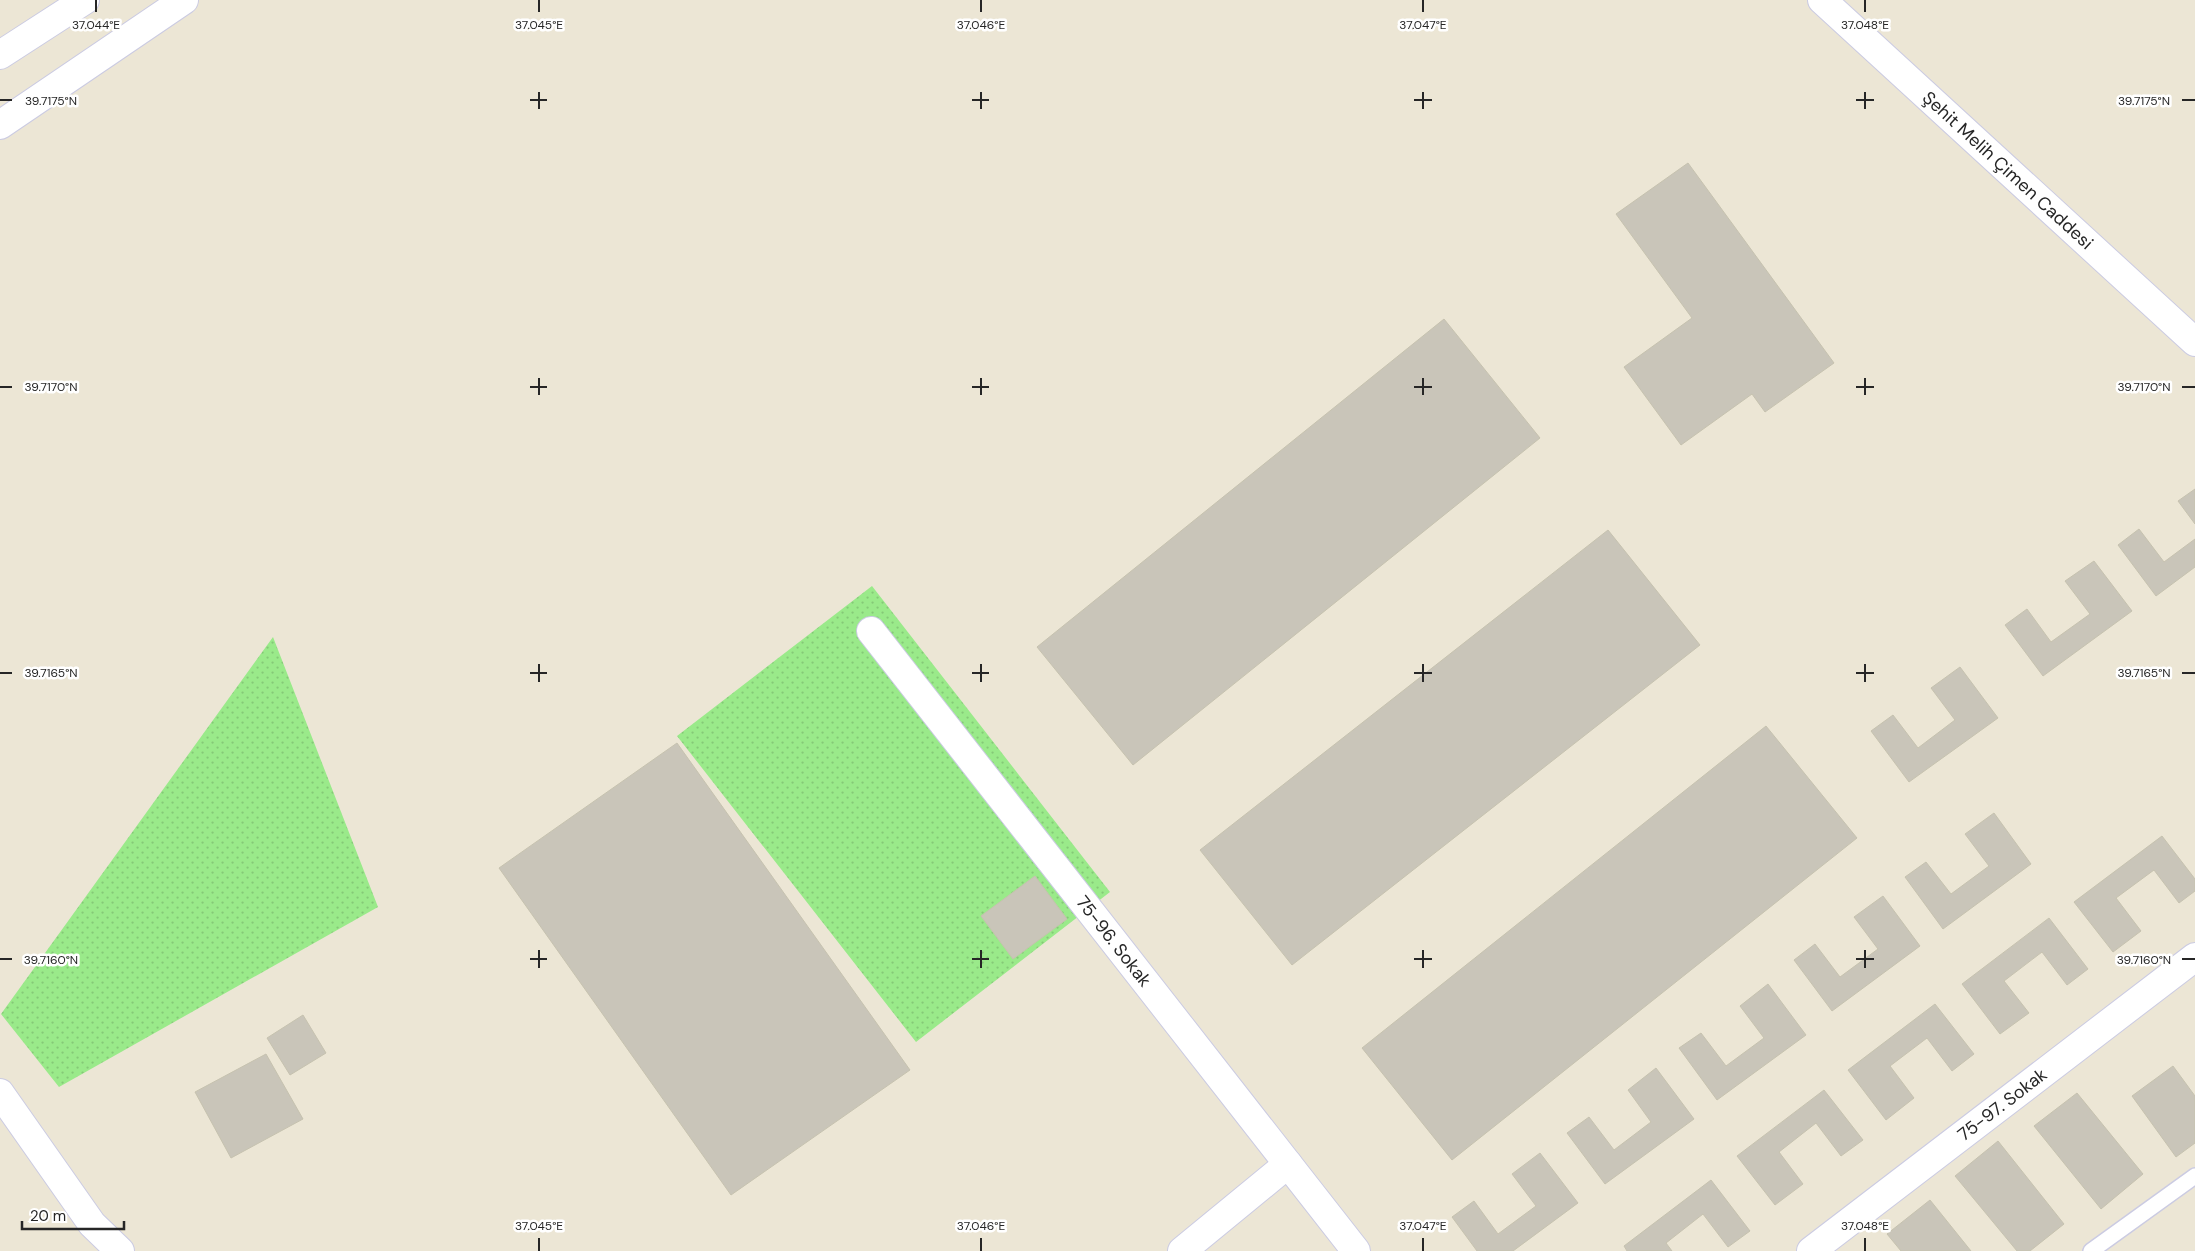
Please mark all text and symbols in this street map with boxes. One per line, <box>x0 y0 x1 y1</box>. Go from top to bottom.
text: 37.044°E <box>72 17 120 33</box>
text: 37.045°E <box>515 17 563 33</box>
text: 37.046°E <box>957 17 1005 33</box>
text: 37.047°E <box>1399 17 1447 33</box>
text: 37.048°E <box>1841 17 1889 33</box>
street label: Şehit Melih Çimen Caddesi <box>1917 86 2098 255</box>
text: 39.7175°N <box>25 93 77 109</box>
text: 39.7175°N <box>2118 93 2170 109</box>
text: 39.7170°N <box>25 379 78 395</box>
text: 39.7170°N <box>2118 379 2171 395</box>
text: 39.7165°N <box>24 665 78 681</box>
text: 39.7165°N <box>2117 665 2171 681</box>
street label: 75-96. Sokak <box>1071 891 1157 992</box>
text: 39.7160°N <box>24 952 78 968</box>
text: 39.7160°N <box>2117 952 2171 968</box>
street label: 75-97. Sokak <box>1953 1063 2052 1146</box>
scale bar <box>22 1198 125 1230</box>
text: 20 m <box>30 1206 66 1226</box>
text: 37.045°E <box>515 1218 563 1234</box>
text: 37.046°E <box>957 1218 1005 1234</box>
text: 37.047°E <box>1399 1218 1447 1234</box>
text: 37.048°E <box>1841 1218 1889 1234</box>

